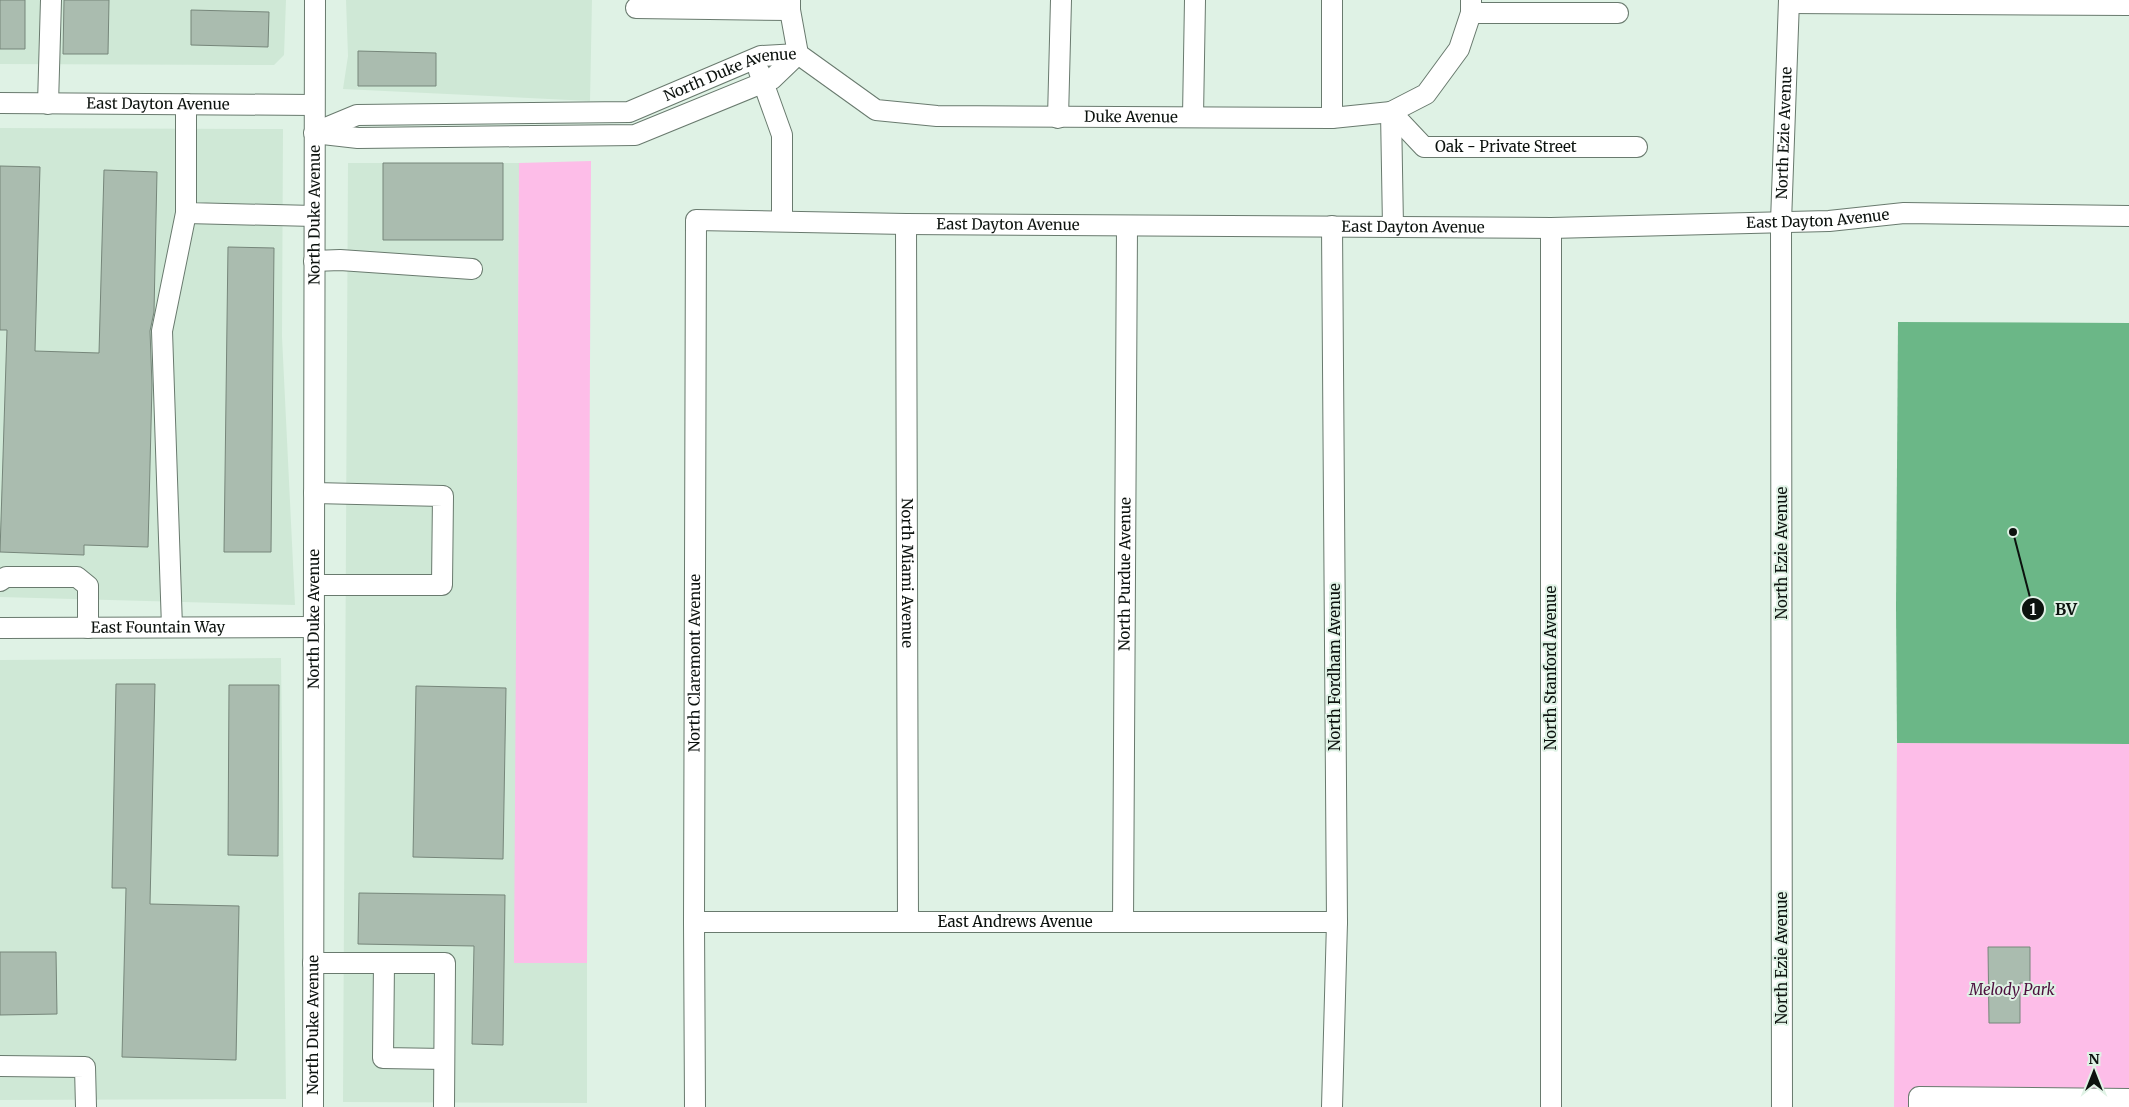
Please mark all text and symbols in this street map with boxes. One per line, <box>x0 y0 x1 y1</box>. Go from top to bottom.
street label: North Duke Avenue <box>661 44 797 105</box>
street label: North Ezie Avenue <box>1772 66 1796 200</box>
street label: East Dayton Avenue <box>86 94 230 113</box>
street label: Duke Avenue <box>1084 107 1178 126</box>
street label: Oak - Private Street <box>1435 137 1577 156</box>
street label: North Duke Avenue <box>304 145 324 285</box>
street label: East Dayton Avenue <box>1746 205 1890 232</box>
street label: East Dayton Avenue <box>936 214 1080 234</box>
street label: East Dayton Avenue <box>1341 217 1485 237</box>
street label: North Ezie Avenue <box>1772 486 1791 619</box>
street label: North Purdue Avenue <box>1115 497 1134 651</box>
street label: North Miami Avenue <box>898 498 917 648</box>
street label: North Duke Avenue <box>304 549 323 689</box>
street label: North Claremont Avenue <box>684 574 704 752</box>
street label: North Fordham Avenue <box>1325 583 1344 751</box>
street label: North Stanford Avenue <box>1541 586 1560 750</box>
callout: BV <box>2020 594 2087 625</box>
text: BV <box>2055 599 2078 619</box>
text: 1 <box>2030 600 2037 619</box>
street label: East Fountain Way <box>91 617 226 637</box>
street label: North Ezie Avenue <box>1772 891 1791 1024</box>
street label: East Andrews Avenue <box>937 912 1093 931</box>
street label: North Duke Avenue <box>303 955 322 1095</box>
park label: Melody Park <box>1968 980 2056 999</box>
north arrow <box>2069 1047 2119 1097</box>
text: N <box>2088 1050 2100 1068</box>

